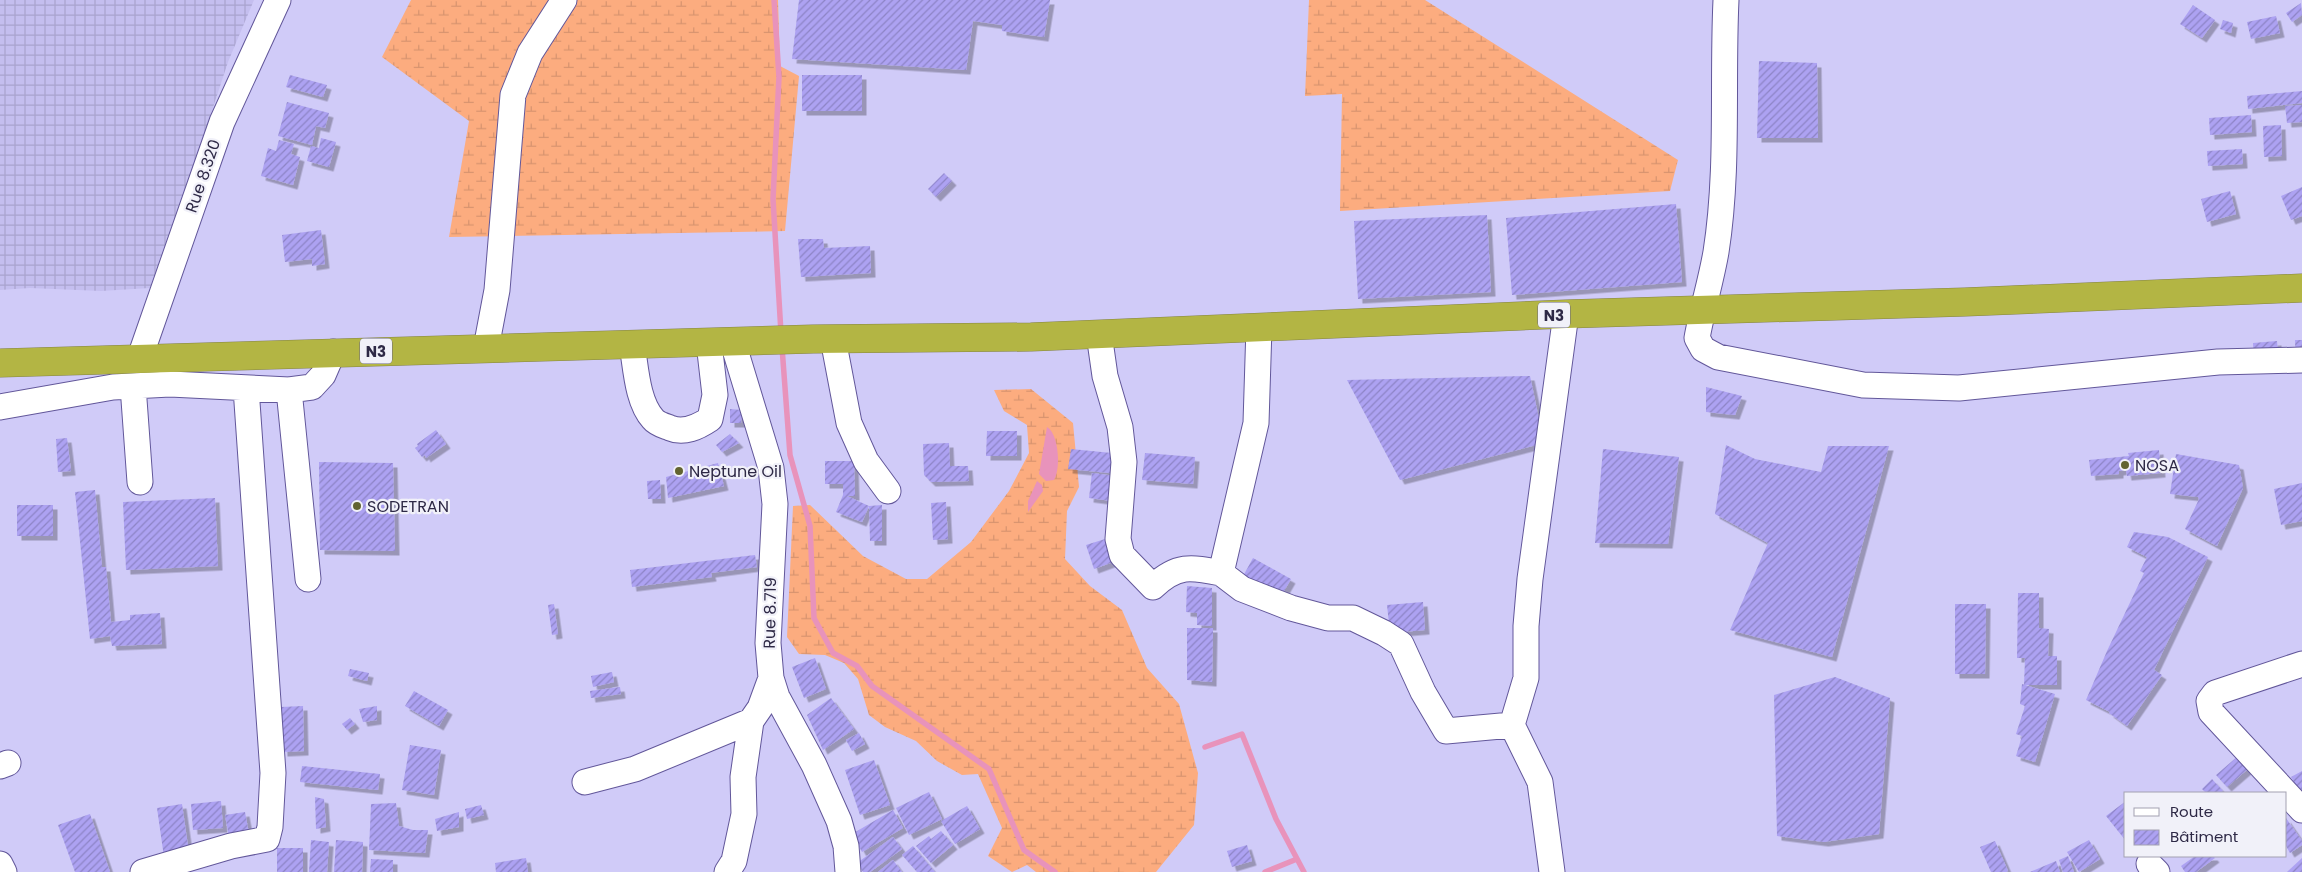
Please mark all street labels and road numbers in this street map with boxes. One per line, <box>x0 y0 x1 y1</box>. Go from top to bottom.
street label: Rue 8.320 <box>180 136 226 216</box>
road number: N3 <box>1538 302 1570 328</box>
road number: N3 <box>360 338 392 364</box>
street label: Rue 8.719 <box>758 577 782 649</box>

